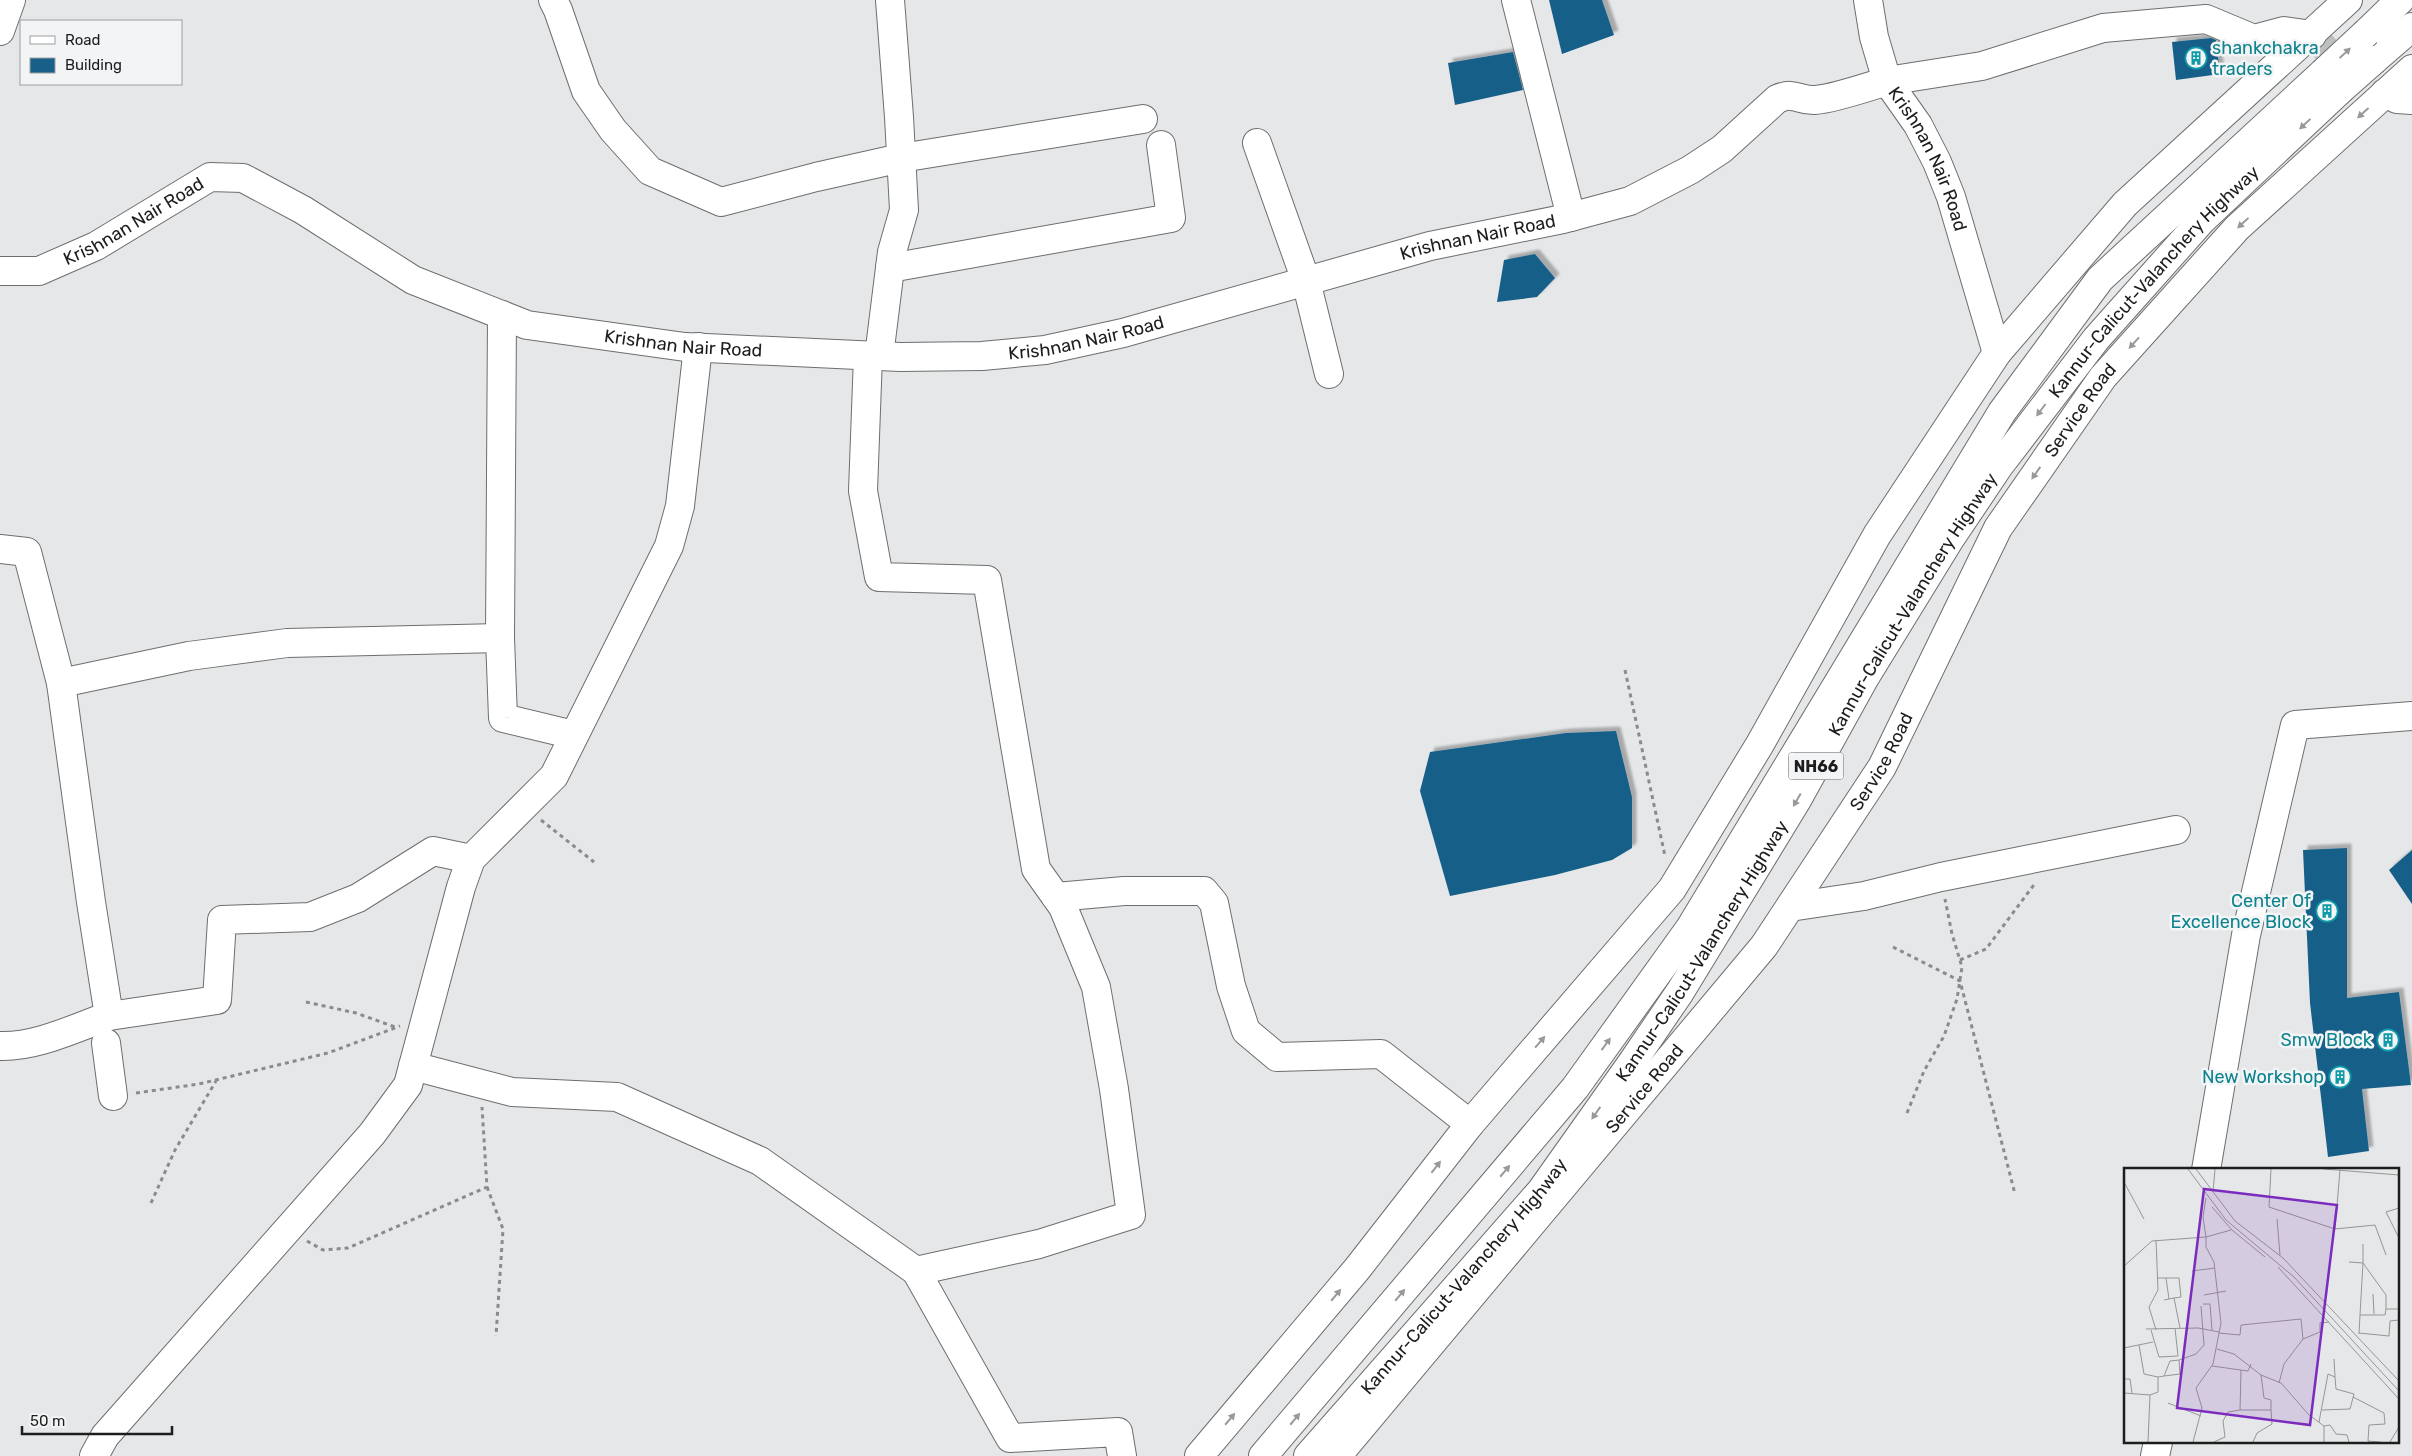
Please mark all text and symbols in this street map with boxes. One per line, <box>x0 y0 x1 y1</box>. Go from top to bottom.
legend <box>20 20 182 85</box>
text: Road <box>65 31 101 49</box>
place label: shankchakra traders <box>2212 37 2319 80</box>
building icon: shankchakra traders <box>2184 46 2208 70</box>
one-way arrow <box>2339 47 2351 59</box>
text: Building <box>65 56 122 74</box>
street label: Krishnan Nair Road <box>1883 82 1971 234</box>
one-way arrow <box>2357 108 2370 119</box>
one-way arrow <box>2298 118 2311 129</box>
street label: Kannur-Calicut-Valanchery Highway <box>2044 161 2264 402</box>
street label: Krishnan Nair Road <box>60 172 208 270</box>
street label: Krishnan Nair Road <box>1397 210 1558 265</box>
one-way arrow <box>2238 217 2250 229</box>
street label: Krishnan Nair Road <box>1007 311 1166 364</box>
street label: Krishnan Nair Road <box>603 325 763 362</box>
one-way arrow <box>2128 337 2140 349</box>
street label: Service Road <box>2040 359 2121 461</box>
one-way arrow <box>2036 403 2047 416</box>
one-way arrow <box>2031 466 2041 480</box>
street label: Kannur-Calicut-Valanchery Highway <box>1824 469 2002 740</box>
street label: Service Road <box>1845 709 1918 815</box>
road number: NH66 <box>1788 752 1844 779</box>
one-way arrow <box>1793 793 1802 806</box>
street label: Kannur-Calicut-Valanchery Highway <box>1611 816 1793 1086</box>
place label: Center Of Excellence Block <box>2171 890 2312 933</box>
building icon: Center Of Excellence Block <box>2315 899 2339 923</box>
building icon: Smw Block <box>2376 1028 2400 1052</box>
place label: Smw Block <box>2281 1029 2373 1051</box>
one-way arrow <box>1534 1037 1546 1049</box>
one-way arrow <box>1601 1038 1612 1051</box>
street label: Service Road <box>1601 1040 1688 1138</box>
building icon: New Workshop <box>2328 1065 2352 1089</box>
place label: New Workshop <box>2202 1066 2324 1088</box>
one-way arrow <box>1591 1106 1601 1120</box>
street label: Kannur-Calicut-Valanchery Highway <box>1356 1154 1572 1399</box>
one-way arrow <box>1431 1160 1441 1174</box>
one-way arrow <box>1499 1165 1510 1178</box>
inset map <box>2124 1168 2400 1444</box>
one-way arrow <box>1330 1288 1341 1301</box>
one-way arrow <box>1394 1289 1405 1302</box>
scale bar <box>22 1404 172 1436</box>
text: 50 m <box>30 1412 65 1430</box>
one-way arrow <box>1225 1412 1236 1425</box>
one-way arrow <box>1289 1412 1300 1425</box>

